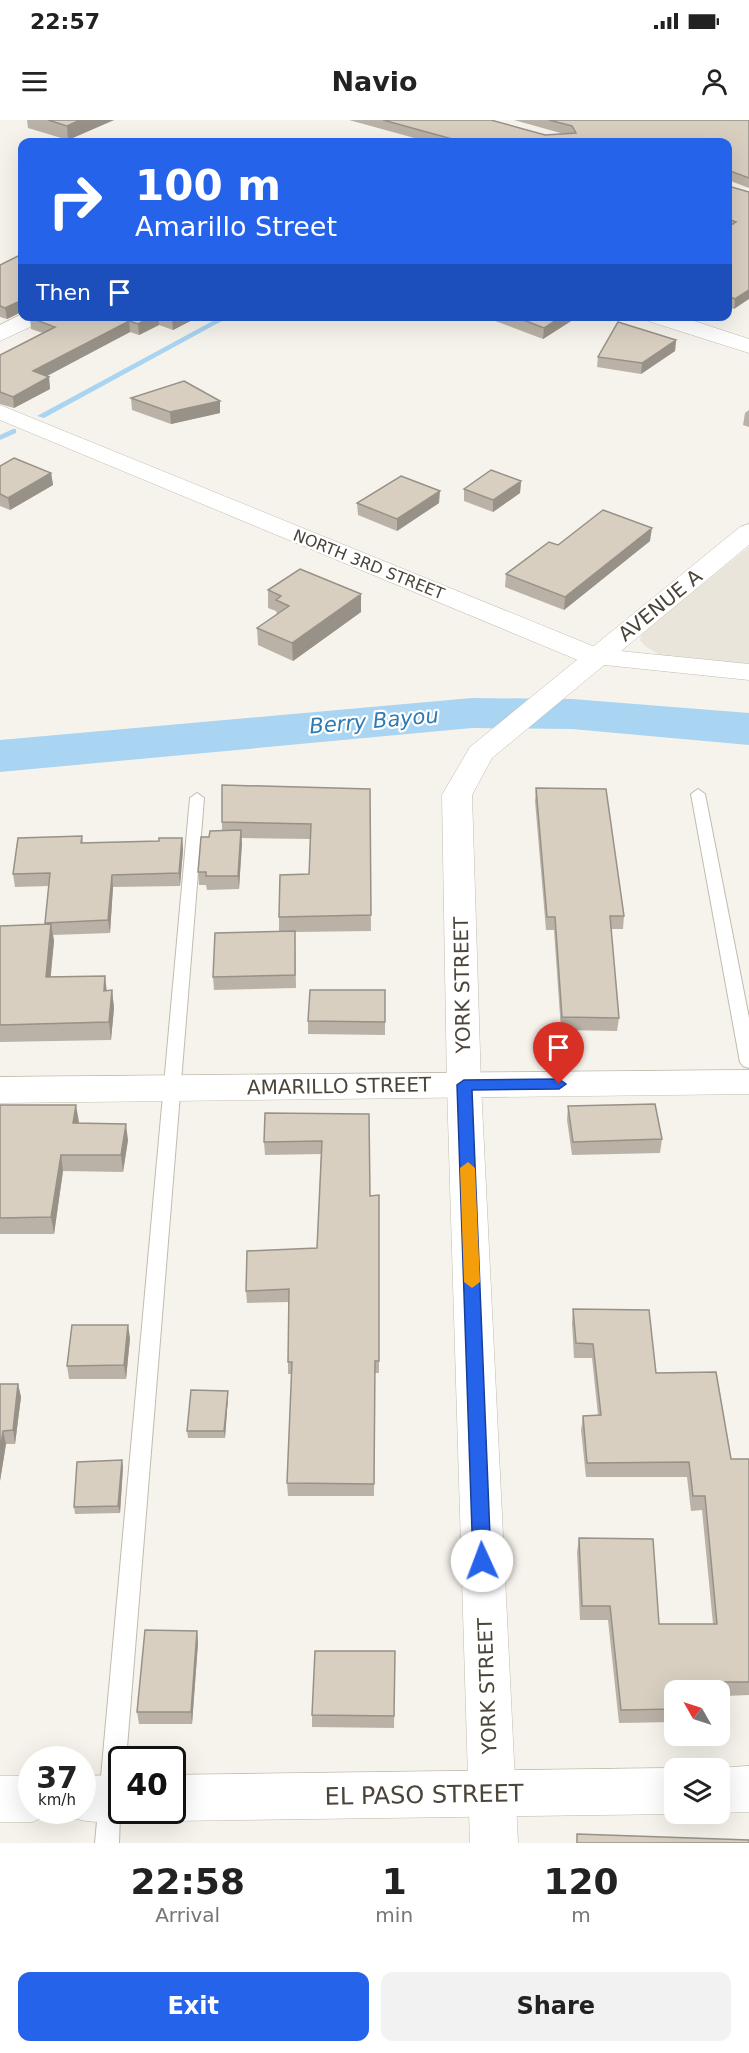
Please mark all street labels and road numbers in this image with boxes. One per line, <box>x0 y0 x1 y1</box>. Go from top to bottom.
street label: NORTH 3RD STREET <box>291 525 447 604</box>
street label: AVENUE A <box>613 564 707 646</box>
street label: YORK STREET <box>449 916 475 1054</box>
street label: AMARILLO STREET <box>247 1072 432 1100</box>
street label: YORK STREET <box>473 1617 501 1756</box>
street label: EL PASO STREET <box>324 1779 524 1811</box>

